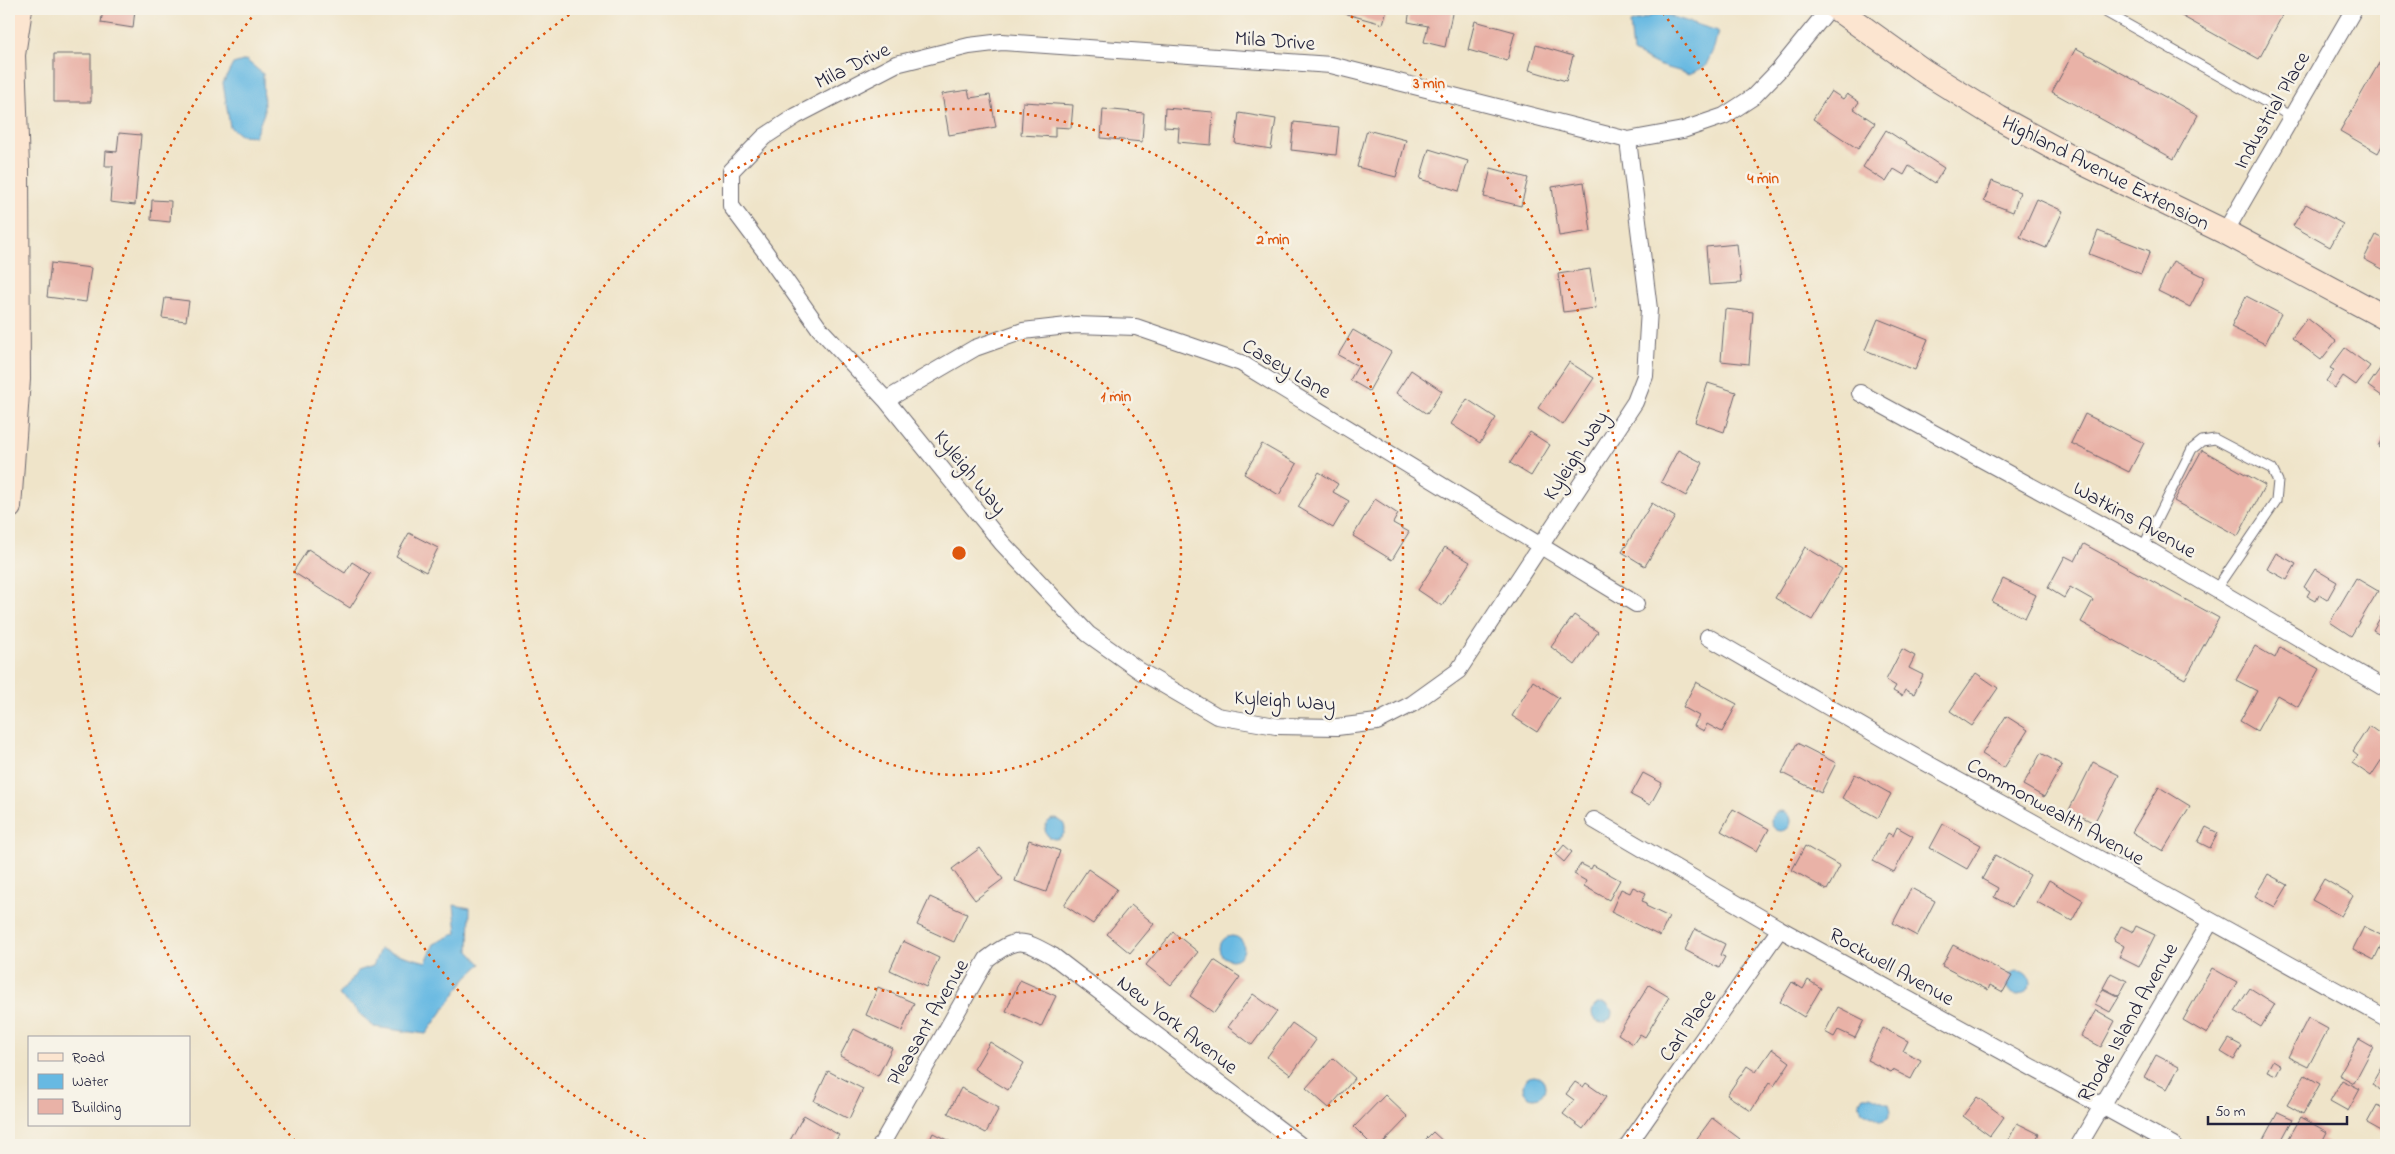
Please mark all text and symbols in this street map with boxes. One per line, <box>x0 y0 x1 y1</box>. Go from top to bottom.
street label: Mila Drive <box>1234 24 1317 60</box>
street label: Mila Drive <box>810 35 896 98</box>
street label: Industrial Place <box>2227 46 2319 176</box>
text: 3 min <box>1412 73 1445 95</box>
street label: Highland Avenue Extension <box>1995 108 2214 241</box>
text: 4 min <box>1746 168 1779 190</box>
text: 2 min <box>1256 229 1290 251</box>
street label: Casey Lane <box>1235 332 1337 409</box>
text: 1 min <box>1101 386 1132 408</box>
street label: Kyleigh Way <box>1536 405 1619 508</box>
street label: Kyleigh Way <box>924 424 1013 523</box>
street label: Watkins Avenue <box>2067 474 2202 567</box>
centre of rings <box>950 544 968 562</box>
street label: Kyleigh Way <box>1233 683 1337 723</box>
street label: Commonwealth Avenue <box>1961 751 2150 874</box>
street label: Rockwell Avenue <box>1823 921 1960 1015</box>
street label: Rhode Island Avenue <box>2071 937 2187 1108</box>
street label: Pleasant Avenue <box>880 953 978 1092</box>
street label: New York Avenue <box>1110 969 1244 1083</box>
street label: Carl Place <box>1653 983 1725 1069</box>
legend <box>28 1036 190 1126</box>
text: Road <box>72 1047 105 1069</box>
text: Water <box>72 1071 108 1093</box>
scale bar <box>2208 1094 2346 1126</box>
text: Building <box>71 1097 121 1120</box>
text: 50 m <box>2215 1101 2246 1123</box>

